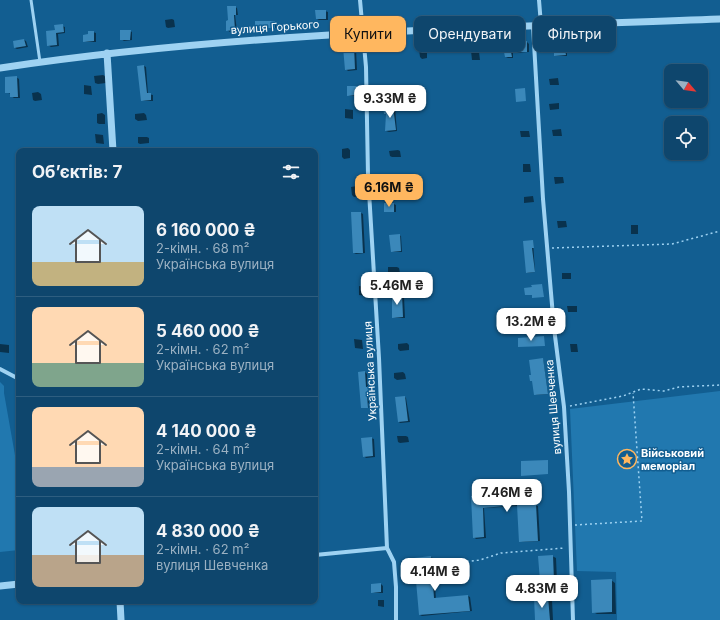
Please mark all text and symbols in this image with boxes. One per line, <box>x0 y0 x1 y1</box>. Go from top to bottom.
chip: Купити <box>330 16 406 52</box>
chip: Орендувати <box>414 16 525 52</box>
chip: Фільтри <box>533 16 616 52</box>
street label: вулиця Горького <box>230 17 320 37</box>
north arrow <box>664 64 708 108</box>
map controls <box>664 64 708 160</box>
pin: 9.33M ₴ <box>353 85 427 119</box>
text: 9.33M ₴ <box>363 90 417 106</box>
button: locate <box>664 116 708 160</box>
icon: filters <box>280 161 302 183</box>
text: Об’єктів: 7 <box>32 162 122 182</box>
pin: 6.16M ₴ <box>352 174 426 208</box>
text: 6.16M ₴ <box>364 179 414 195</box>
text: 6 160 000 ₴ <box>156 220 256 240</box>
icon: home <box>64 222 112 270</box>
text: 2-кімн. · 68 m² <box>156 240 250 256</box>
text: Українська вулиця <box>156 256 274 272</box>
pin: 5.46M ₴ <box>360 272 434 306</box>
text: 5.46M ₴ <box>370 277 424 293</box>
pin: 13.2M ₴ <box>494 308 568 342</box>
text: 13.2M ₴ <box>505 313 557 329</box>
text: 5 460 000 ₴ <box>156 321 260 341</box>
street label: Українська вулиця <box>360 321 380 421</box>
icon: home <box>64 323 112 371</box>
text: 2-кімн. · 62 m² <box>156 341 249 357</box>
text: Українська вулиця <box>156 357 274 373</box>
street label: вулиця Шевченка <box>542 359 564 455</box>
text: 4 140 000 ₴ <box>156 421 257 441</box>
icon: home <box>64 423 112 471</box>
text: 2-кімн. · 64 m² <box>156 441 250 457</box>
place label: Військовий меморіал <box>641 446 704 473</box>
place icon: Військовий меморіал <box>616 448 638 470</box>
text: Українська вулиця <box>156 457 274 473</box>
pin: 7.46M ₴ <box>470 479 544 513</box>
text: 7.46M ₴ <box>481 484 533 500</box>
text: 4 830 000 ₴ <box>156 521 260 541</box>
icon: home <box>64 523 112 571</box>
text: 2-кімн. · 62 m² <box>156 541 249 557</box>
text: вулиця Шевченка <box>156 557 268 573</box>
pin: 4.14M ₴ <box>398 558 472 592</box>
text: 4.14M ₴ <box>410 563 460 579</box>
pin: 4.83M ₴ <box>505 575 579 609</box>
text: 4.83M ₴ <box>515 580 569 596</box>

